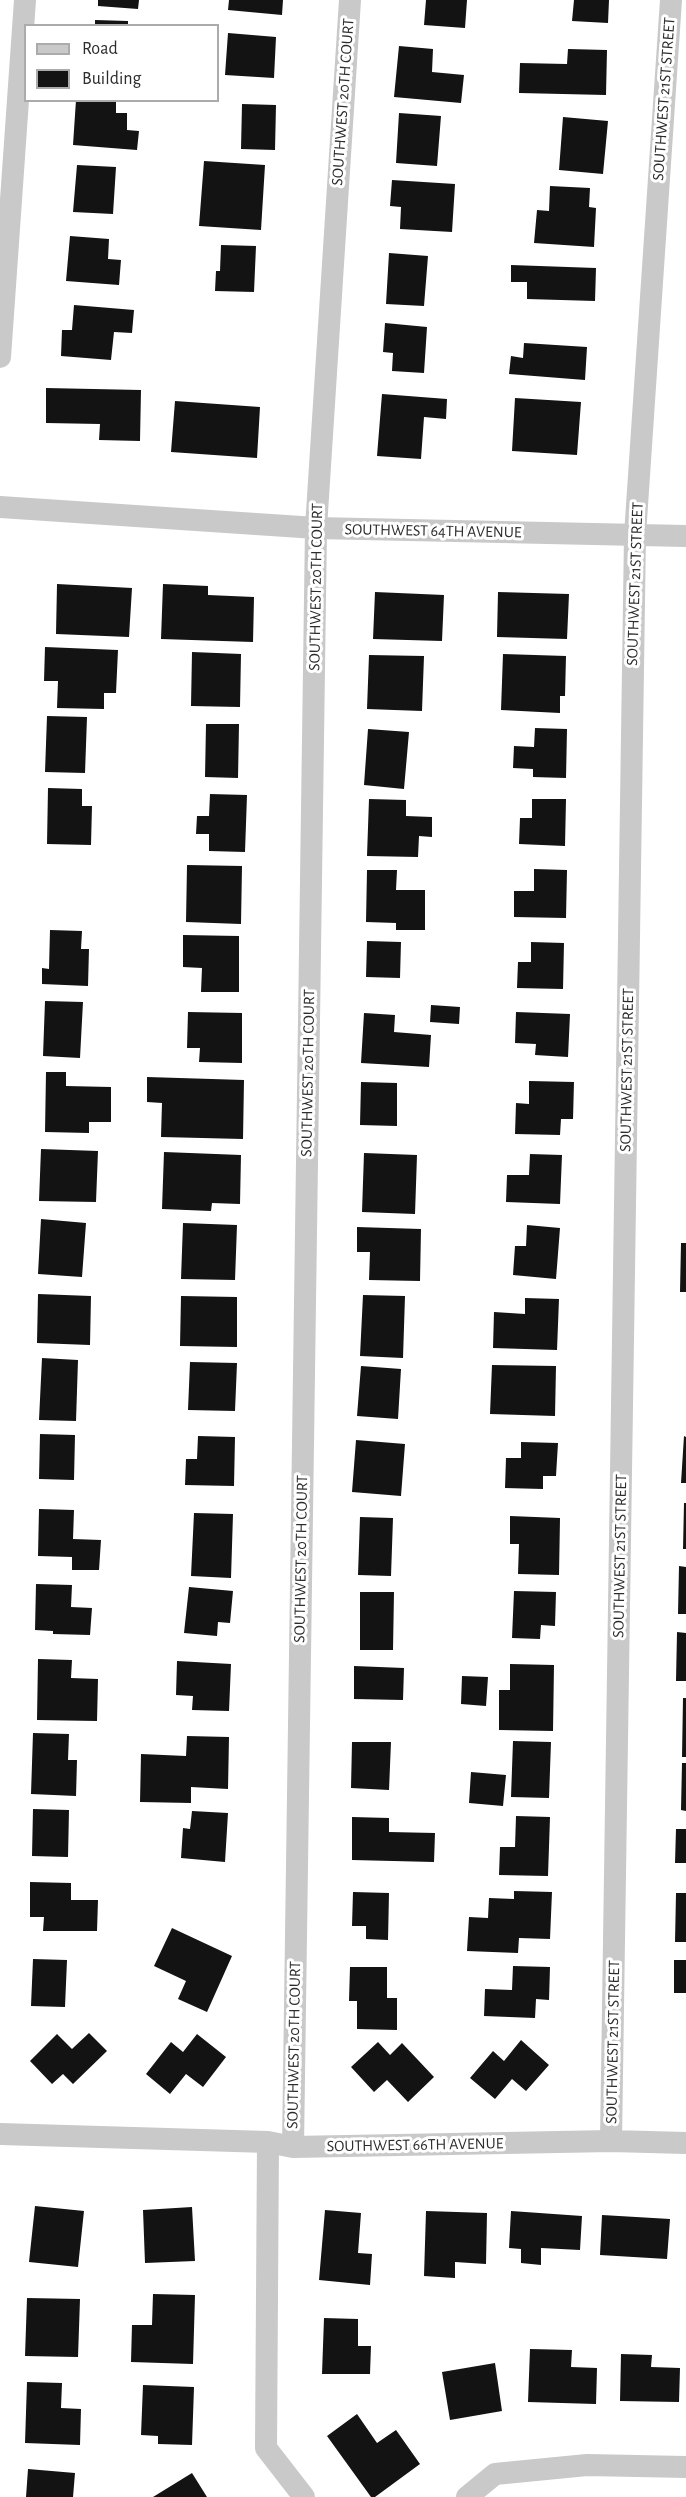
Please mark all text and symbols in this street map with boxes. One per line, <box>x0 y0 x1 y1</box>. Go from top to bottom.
street label: SOUTHWEST 21ST STREET <box>649 17 679 181</box>
street label: SOUTHWEST 20TH COURT <box>328 18 358 186</box>
legend <box>24 24 219 102</box>
text: Road <box>82 40 118 58</box>
text: Building <box>82 70 141 88</box>
street label: SOUTHWEST 21ST STREET <box>623 502 647 666</box>
street label: SOUTHWEST 20TH COURT <box>305 503 327 671</box>
street label: SOUTHWEST 64TH AVENUE <box>344 520 522 542</box>
street label: SOUTHWEST 21ST STREET <box>616 988 638 1152</box>
street label: SOUTHWEST 20TH COURT <box>297 989 319 1157</box>
street label: SOUTHWEST 21ST STREET <box>609 1474 631 1638</box>
street label: SOUTHWEST 20TH COURT <box>290 1475 312 1643</box>
street label: SOUTHWEST 21ST STREET <box>602 1960 624 2124</box>
street label: SOUTHWEST 20TH COURT <box>283 1961 305 2129</box>
street label: SOUTHWEST 66TH AVENUE <box>326 2134 504 2156</box>

